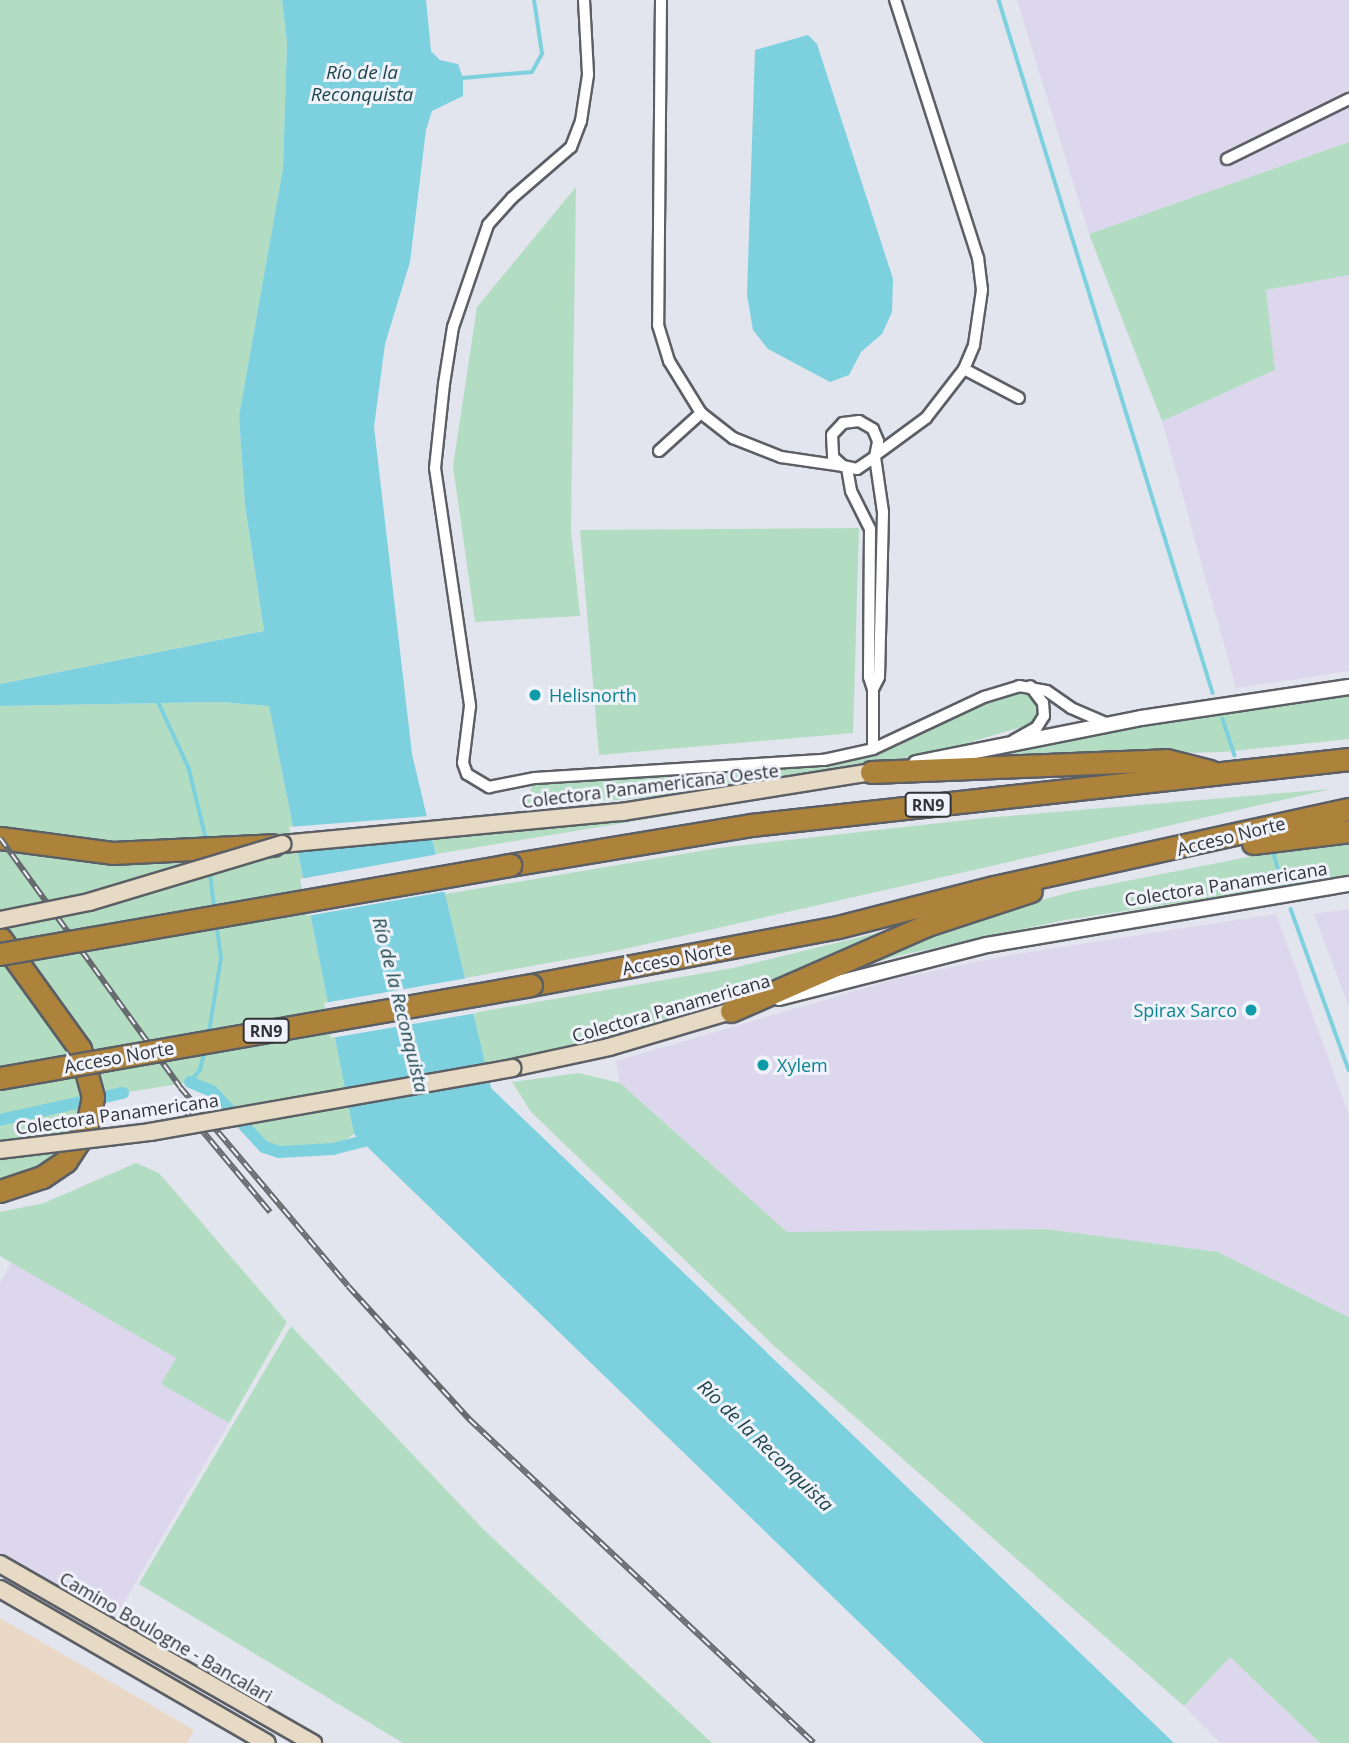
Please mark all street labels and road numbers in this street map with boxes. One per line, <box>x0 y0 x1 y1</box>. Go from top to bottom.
street label: Colectora Panamericana Oeste <box>520 760 780 812</box>
road number: RN9 <box>904 792 953 818</box>
street label: Acceso Norte <box>1174 812 1288 860</box>
street label: Colectora Panamericana <box>1123 857 1329 911</box>
street label: Acceso Norte <box>620 937 734 979</box>
street label: Colectora Panamericana <box>570 969 772 1047</box>
road number: RN9 <box>242 1018 290 1044</box>
street label: Acceso Norte <box>62 1037 176 1077</box>
street label: Colectora Panamericana <box>14 1089 220 1139</box>
street label: Camino Boulogne - Bancalari <box>56 1567 276 1707</box>

